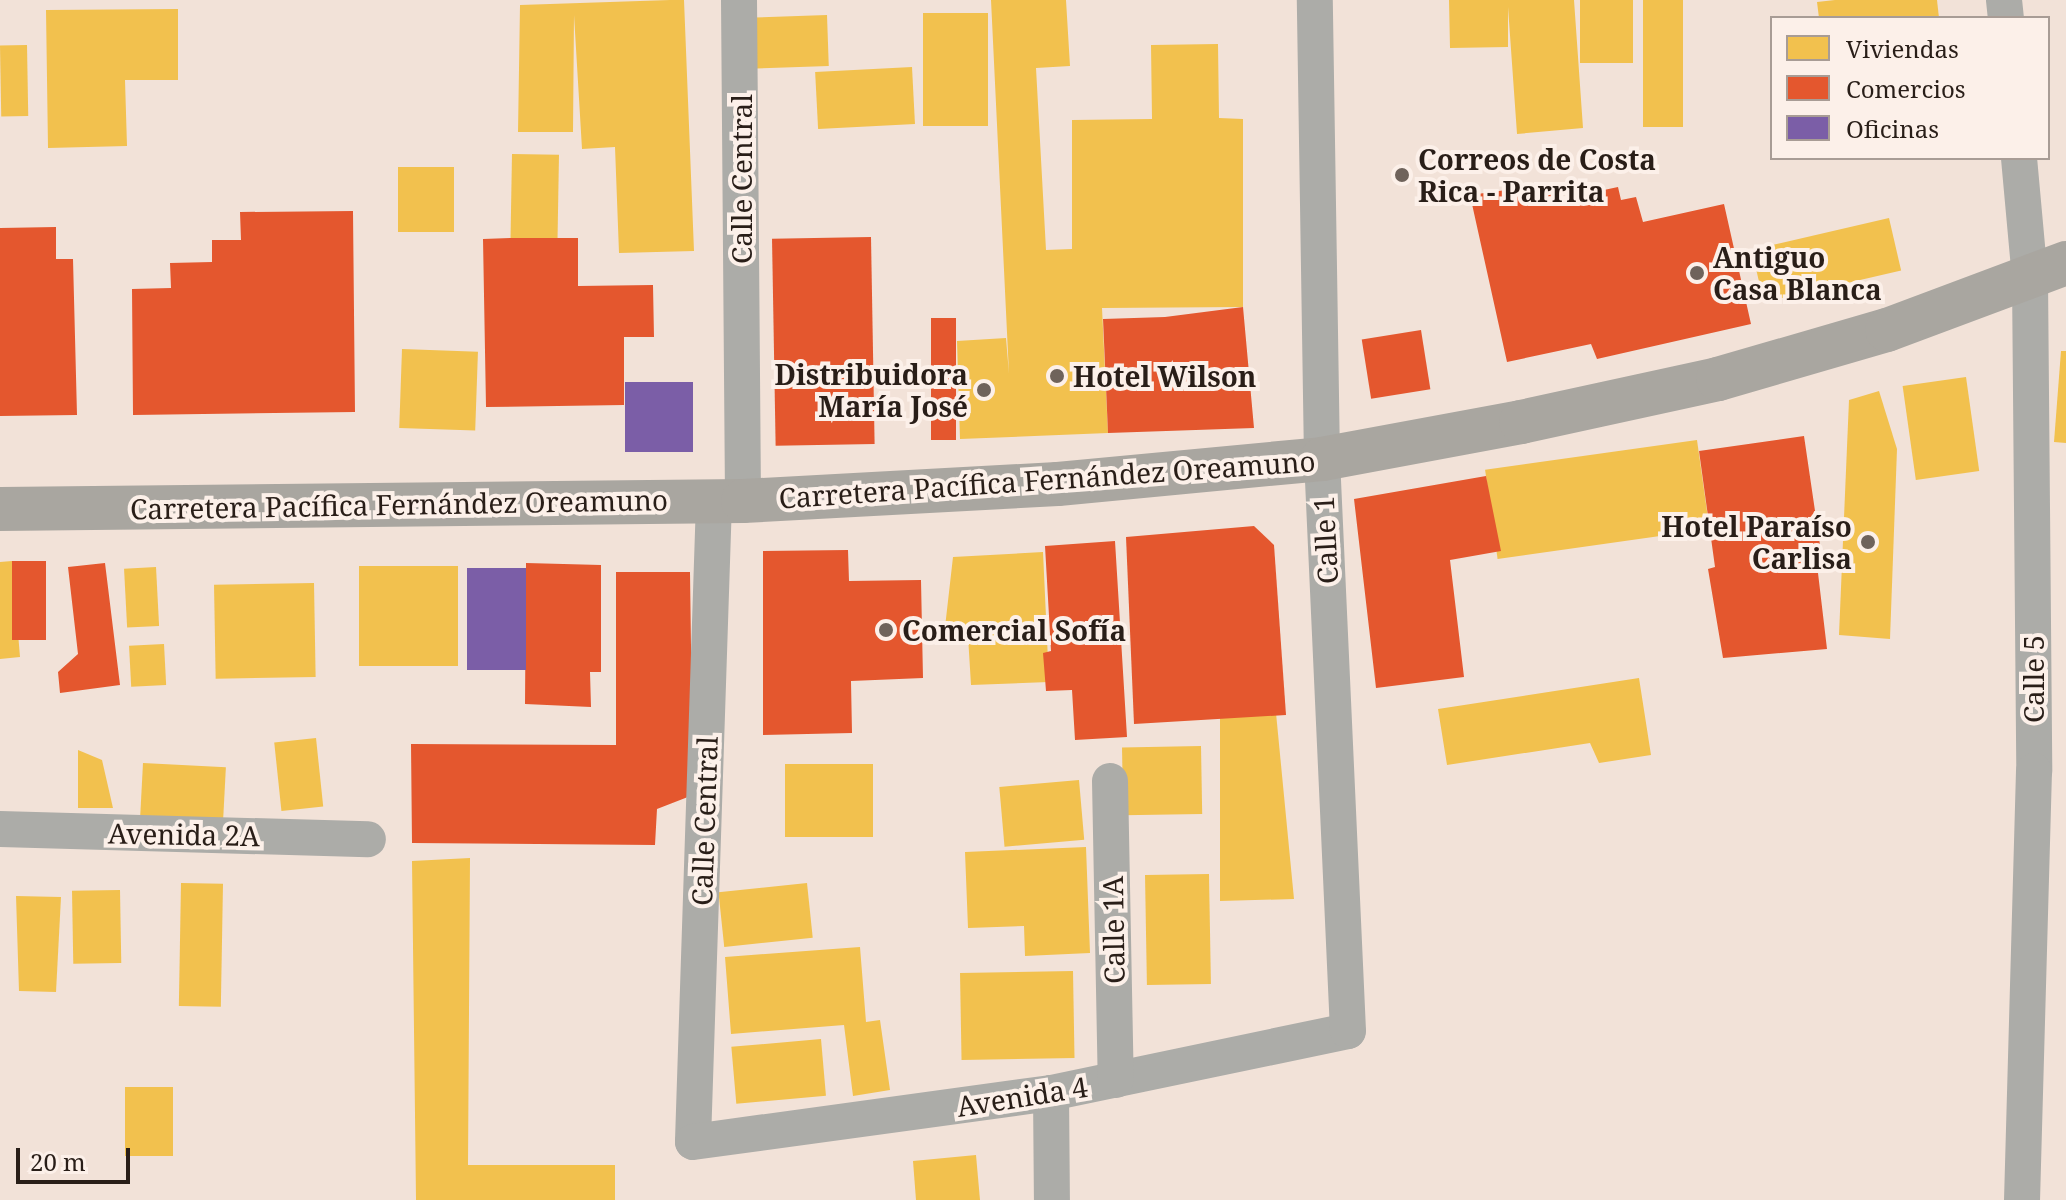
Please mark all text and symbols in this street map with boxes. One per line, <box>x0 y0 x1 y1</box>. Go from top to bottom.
legend <box>1770 16 2050 160</box>
text: Viviendas <box>1846 32 1959 65</box>
text: Comercios <box>1846 72 1966 105</box>
street label: Calle Central <box>724 94 758 264</box>
text: Oficinas <box>1846 112 1939 145</box>
place label: Correos de Costa Rica - Parrita <box>1418 142 1656 208</box>
marker: Correos de Costa Rica - Parrita <box>1393 166 1411 184</box>
place label: Antiguo Casa Blanca <box>1713 240 1882 306</box>
marker: Antiguo Casa Blanca <box>1688 264 1706 282</box>
place label: Distribuidora María José <box>774 357 968 423</box>
place label: Hotel Wilson <box>1073 359 1257 393</box>
marker: Hotel Wilson <box>1048 367 1066 385</box>
marker: Distribuidora María José <box>975 381 993 399</box>
street label: Carretera Pacífica Fernández Oreamuno <box>777 443 1317 515</box>
street label: Carretera Pacífica Fernández Oreamuno <box>130 483 668 525</box>
street label: Calle 1 <box>1306 495 1344 585</box>
place label: Hotel Paraíso Carlisa <box>1661 509 1852 575</box>
marker: Hotel Paraíso Carlisa <box>1859 533 1877 551</box>
place label: Comercial Sofía <box>902 613 1126 647</box>
marker: Comercial Sofía <box>877 621 895 639</box>
street label: Calle 5 <box>2016 635 2050 723</box>
street label: Calle Central <box>684 736 724 906</box>
street label: Avenida 2A <box>108 816 260 852</box>
street label: Calle 1A <box>1095 876 1131 984</box>
street label: Avenida 4 <box>954 1069 1090 1123</box>
scale bar <box>20 1132 134 1182</box>
text: 20 m <box>30 1145 86 1178</box>

